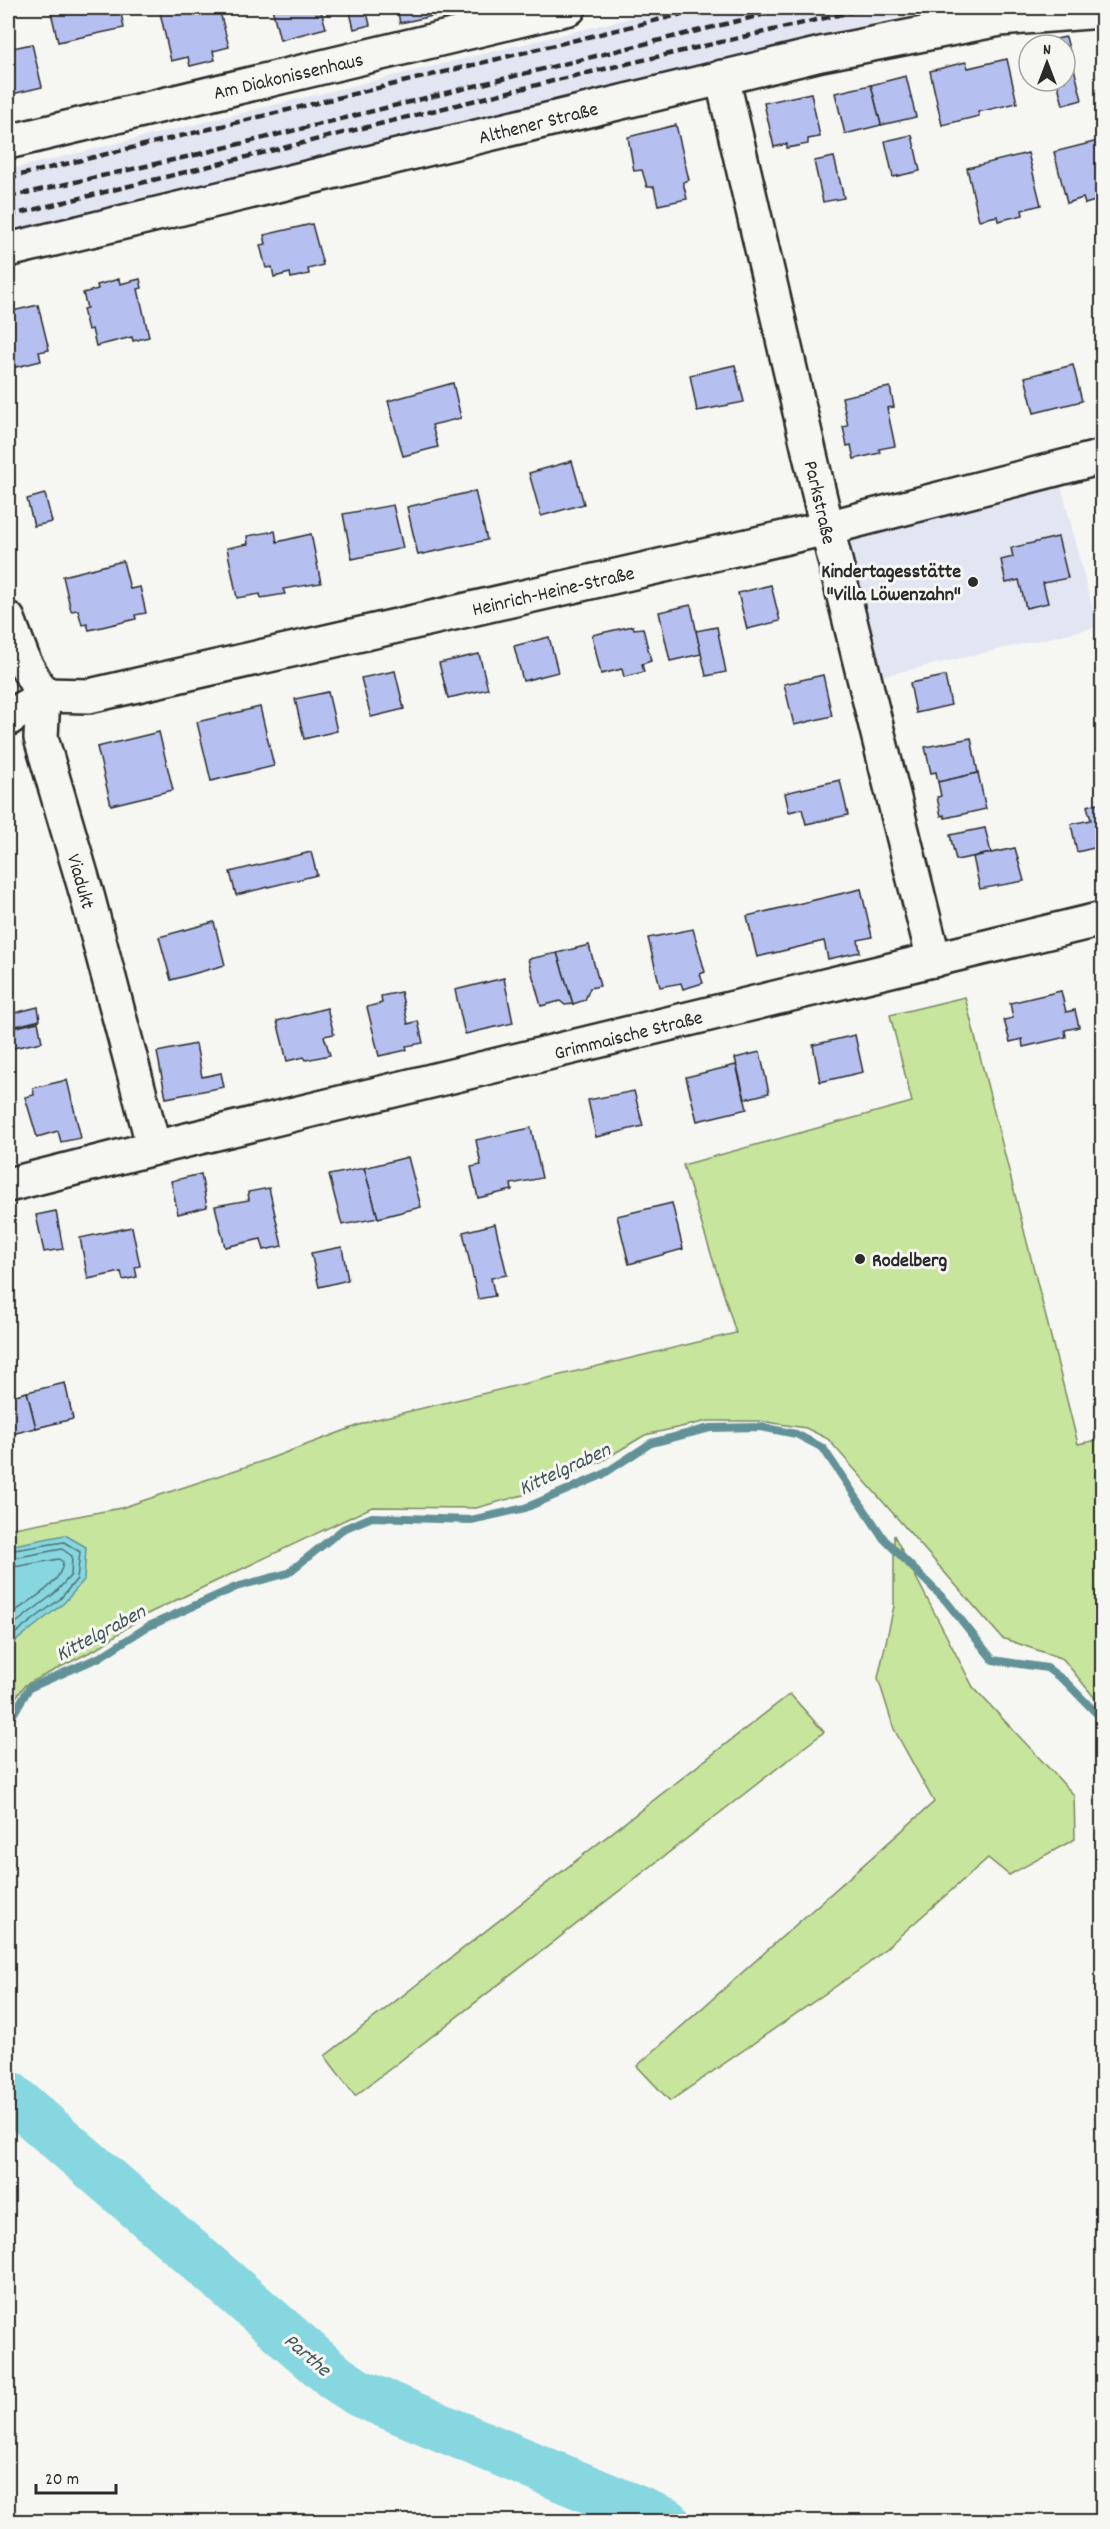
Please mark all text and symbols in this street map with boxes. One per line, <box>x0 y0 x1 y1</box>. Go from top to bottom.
north arrow <box>1017 33 1077 93</box>
text: N <box>1043 39 1051 62</box>
street label: Am Diakonissenhaus <box>211 47 366 109</box>
street label: Althener Straße <box>476 96 602 153</box>
street label: Parkstraße <box>795 458 841 547</box>
place label: Kindertagesstätte "Villa Löwenzahn" <box>821 559 961 610</box>
street label: Heinrich-Heine-Straße <box>470 561 638 625</box>
marker: Kindertagesstätte "Villa Löwenzahn" <box>966 575 980 589</box>
street label: Viadukt <box>58 851 100 913</box>
street label: Grimmaische Straße <box>552 1005 706 1069</box>
place label: Rodelberg <box>872 1248 947 1276</box>
marker: Rodelberg <box>853 1252 867 1266</box>
water label: Kittelgraben <box>514 1436 617 1505</box>
water label: Kittelgraben <box>51 1598 153 1671</box>
water label: Parthe <box>276 2327 337 2386</box>
scale bar <box>36 2457 116 2495</box>
text: 20 m <box>45 2468 79 2493</box>

